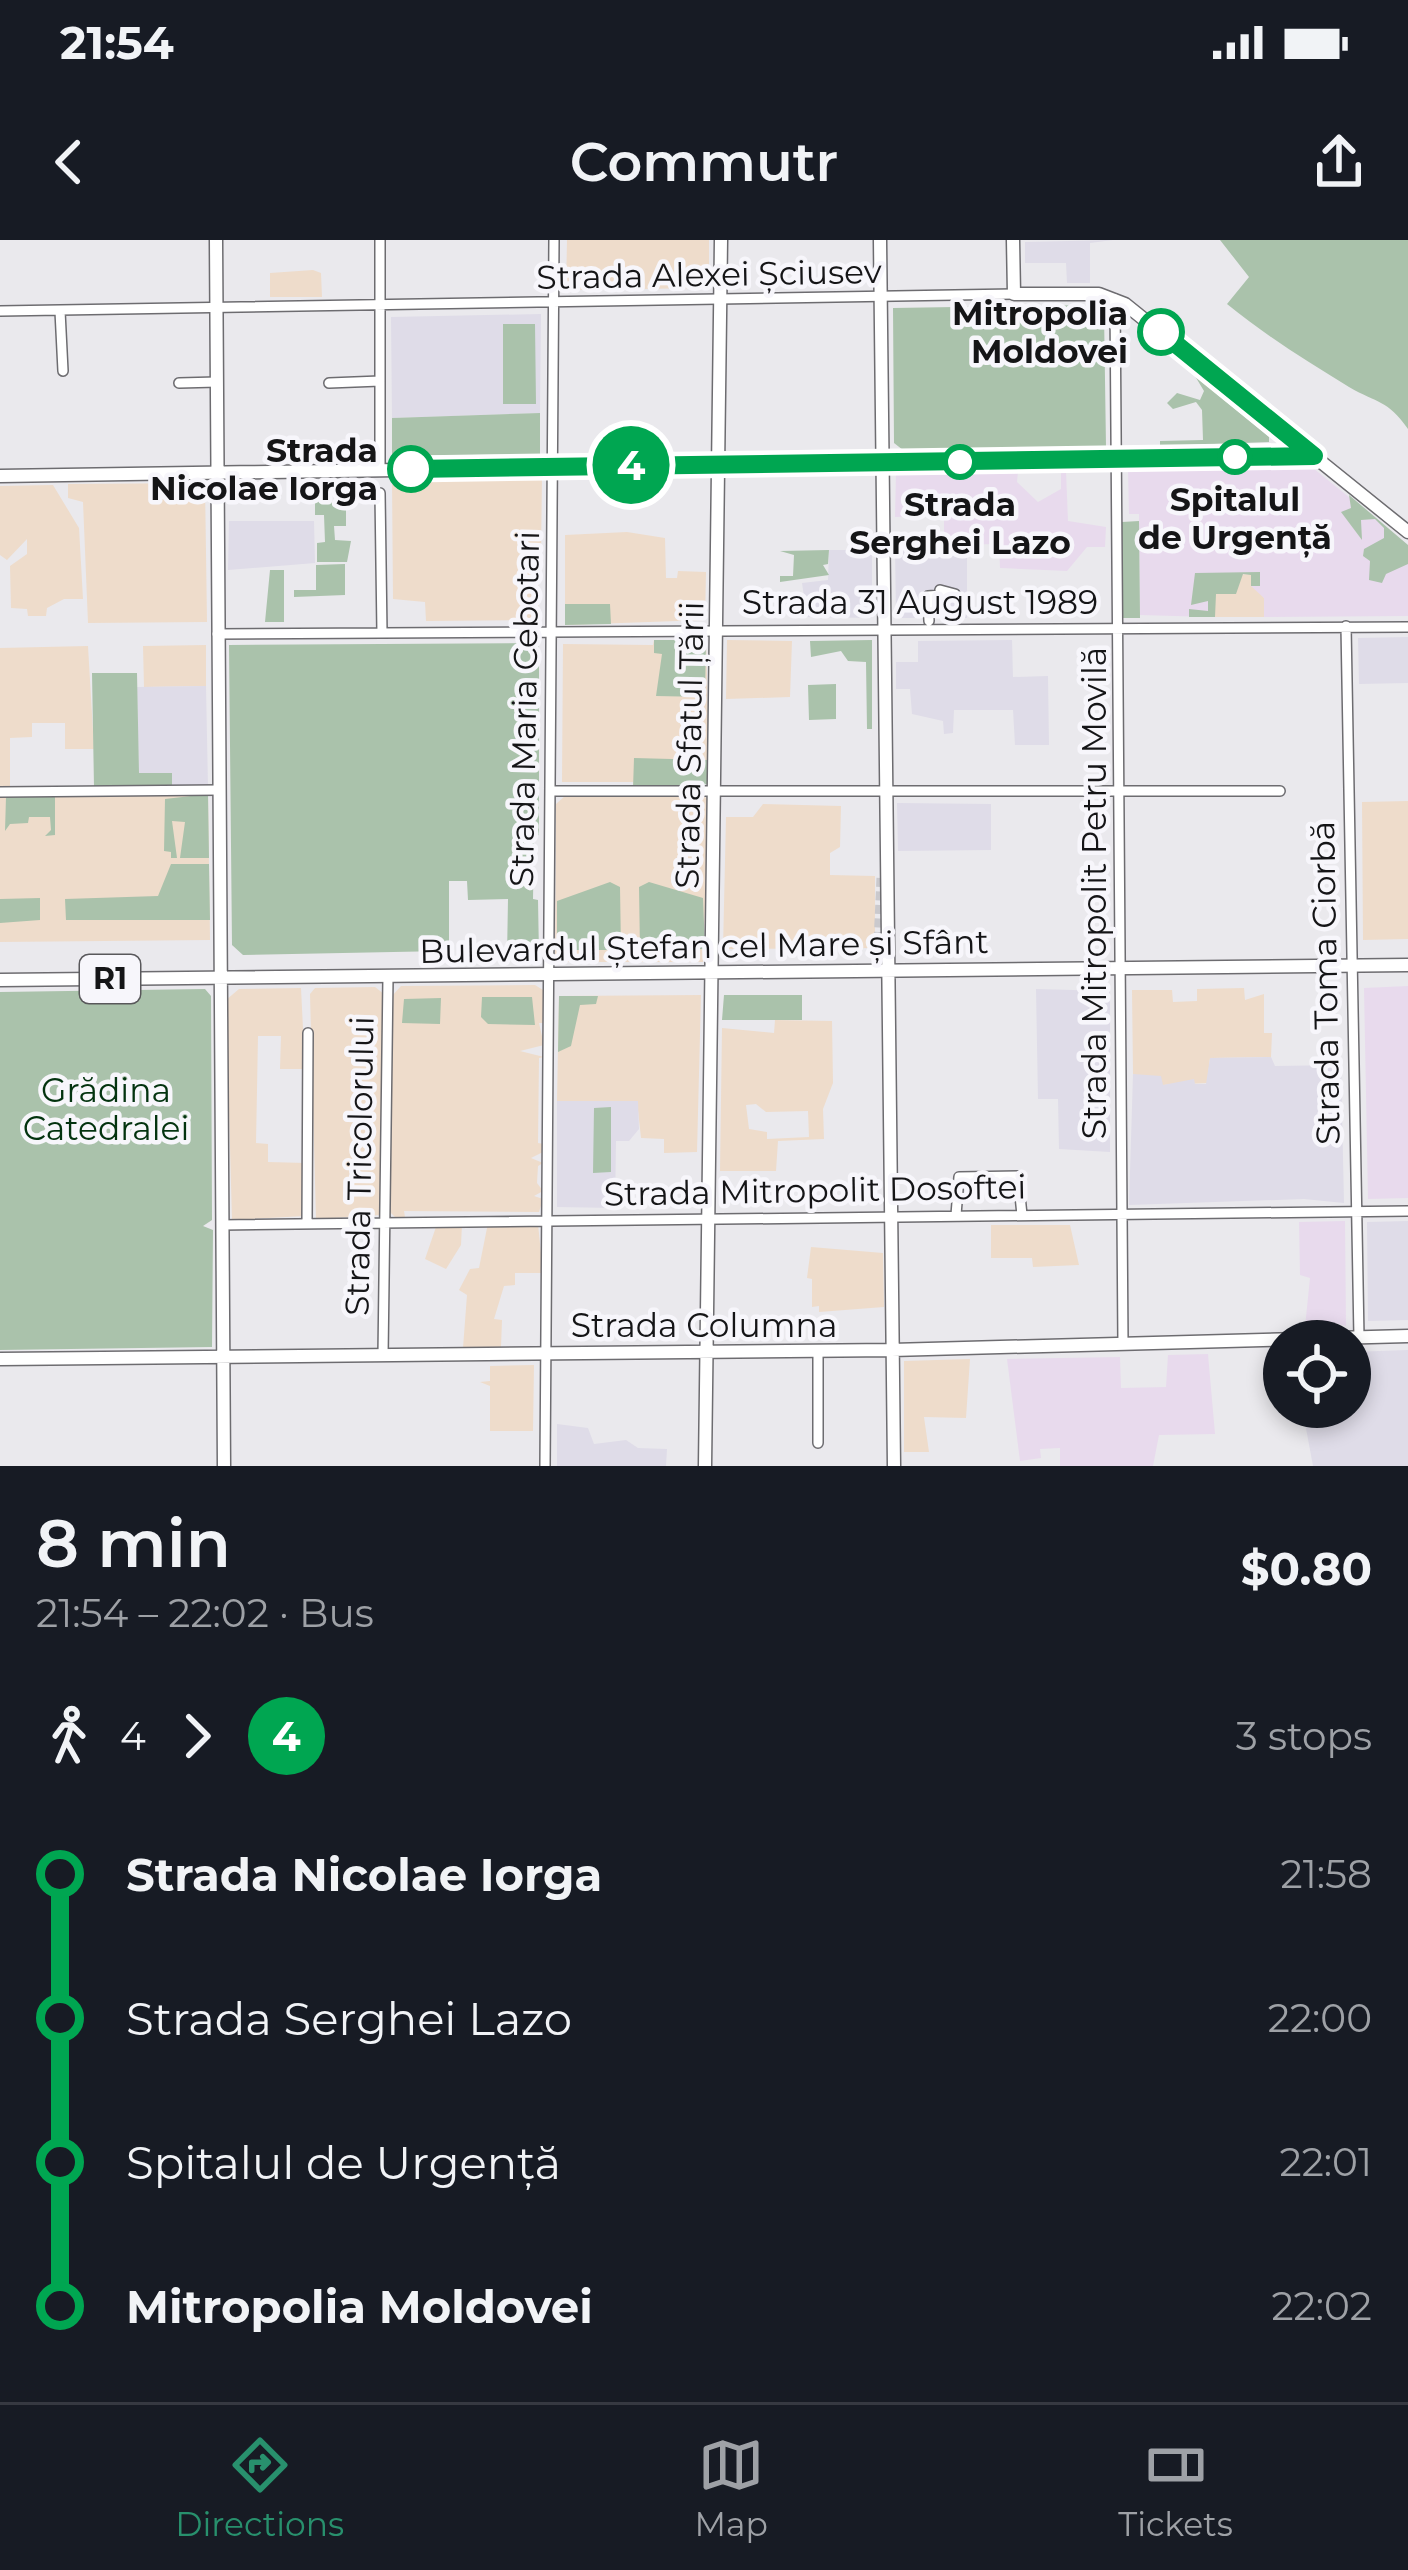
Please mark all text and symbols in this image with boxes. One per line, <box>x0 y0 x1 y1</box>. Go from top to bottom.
text: 21:54 <box>60 15 174 70</box>
icon: back <box>36 129 102 195</box>
text: Commutr <box>570 129 838 195</box>
icon: share <box>1306 129 1372 195</box>
street label: Strada Alexei Șciusev <box>536 251 882 298</box>
place label: Mitropolia Moldovei <box>952 293 1128 371</box>
marker: Mitropolia Moldovei <box>1139 310 1183 354</box>
line badge: 4 <box>592 426 670 504</box>
place label: Strada Nicolae Iorga <box>150 430 378 508</box>
text: 4 <box>617 439 645 491</box>
marker: Spitalul de Urgență <box>1219 441 1251 473</box>
marker: Strada Serghei Lazo <box>944 446 976 478</box>
marker: Strada Nicolae Iorga <box>389 447 433 491</box>
place label: Spitalul de Urgență <box>1138 479 1332 558</box>
place label: Strada Serghei Lazo <box>849 484 1071 562</box>
street label: Strada Maria Cebotari <box>501 531 547 887</box>
street label: Strada 31 August 1989 <box>742 582 1098 622</box>
street label: Strada Sfatul Țării <box>666 601 713 889</box>
street label: Strada Mitropolit Petru Movilă <box>1074 647 1114 1139</box>
street label: Strada Toma Ciorbă <box>1302 821 1348 1145</box>
street label: Bulevardul Ștefan cel Mare și Sfânt <box>419 921 989 972</box>
road number: R1 <box>80 955 140 1003</box>
street label: Strada Tricolorului <box>336 1016 382 1316</box>
park label: Grădina Catedralei <box>23 1070 189 1148</box>
street label: Strada Mitropolit Dosoftei <box>603 1166 1027 1214</box>
street label: Strada Columna <box>571 1305 837 1345</box>
map controls <box>1263 1320 1371 1428</box>
button: locate <box>1263 1320 1371 1428</box>
text: 8 min <box>36 1503 231 1584</box>
text: $0.80 <box>1241 1541 1372 1596</box>
text: 21:54 – 22:02 · Bus <box>36 1589 374 1637</box>
icon: walk <box>36 1703 102 1769</box>
icon: forward <box>164 1703 230 1769</box>
text: 4 <box>272 1710 301 1762</box>
text: 4 <box>120 1712 146 1760</box>
text: 3 stops <box>1236 1712 1372 1760</box>
text: Strada Nicolae Iorga <box>126 1847 602 1902</box>
text: 21:58 <box>1281 1850 1372 1898</box>
text: Strada Serghei Lazo <box>126 1991 572 2046</box>
text: 22:00 <box>1268 1994 1372 2042</box>
text: Spitalul de Urgență <box>126 2135 561 2190</box>
text: 22:01 <box>1280 2138 1372 2186</box>
text: Mitropolia Moldovei <box>126 2279 593 2334</box>
text: 22:02 <box>1271 2282 1372 2330</box>
tab: Directions <box>175 2432 344 2544</box>
tab: Map <box>695 2432 768 2544</box>
tab: Tickets <box>1118 2432 1233 2544</box>

